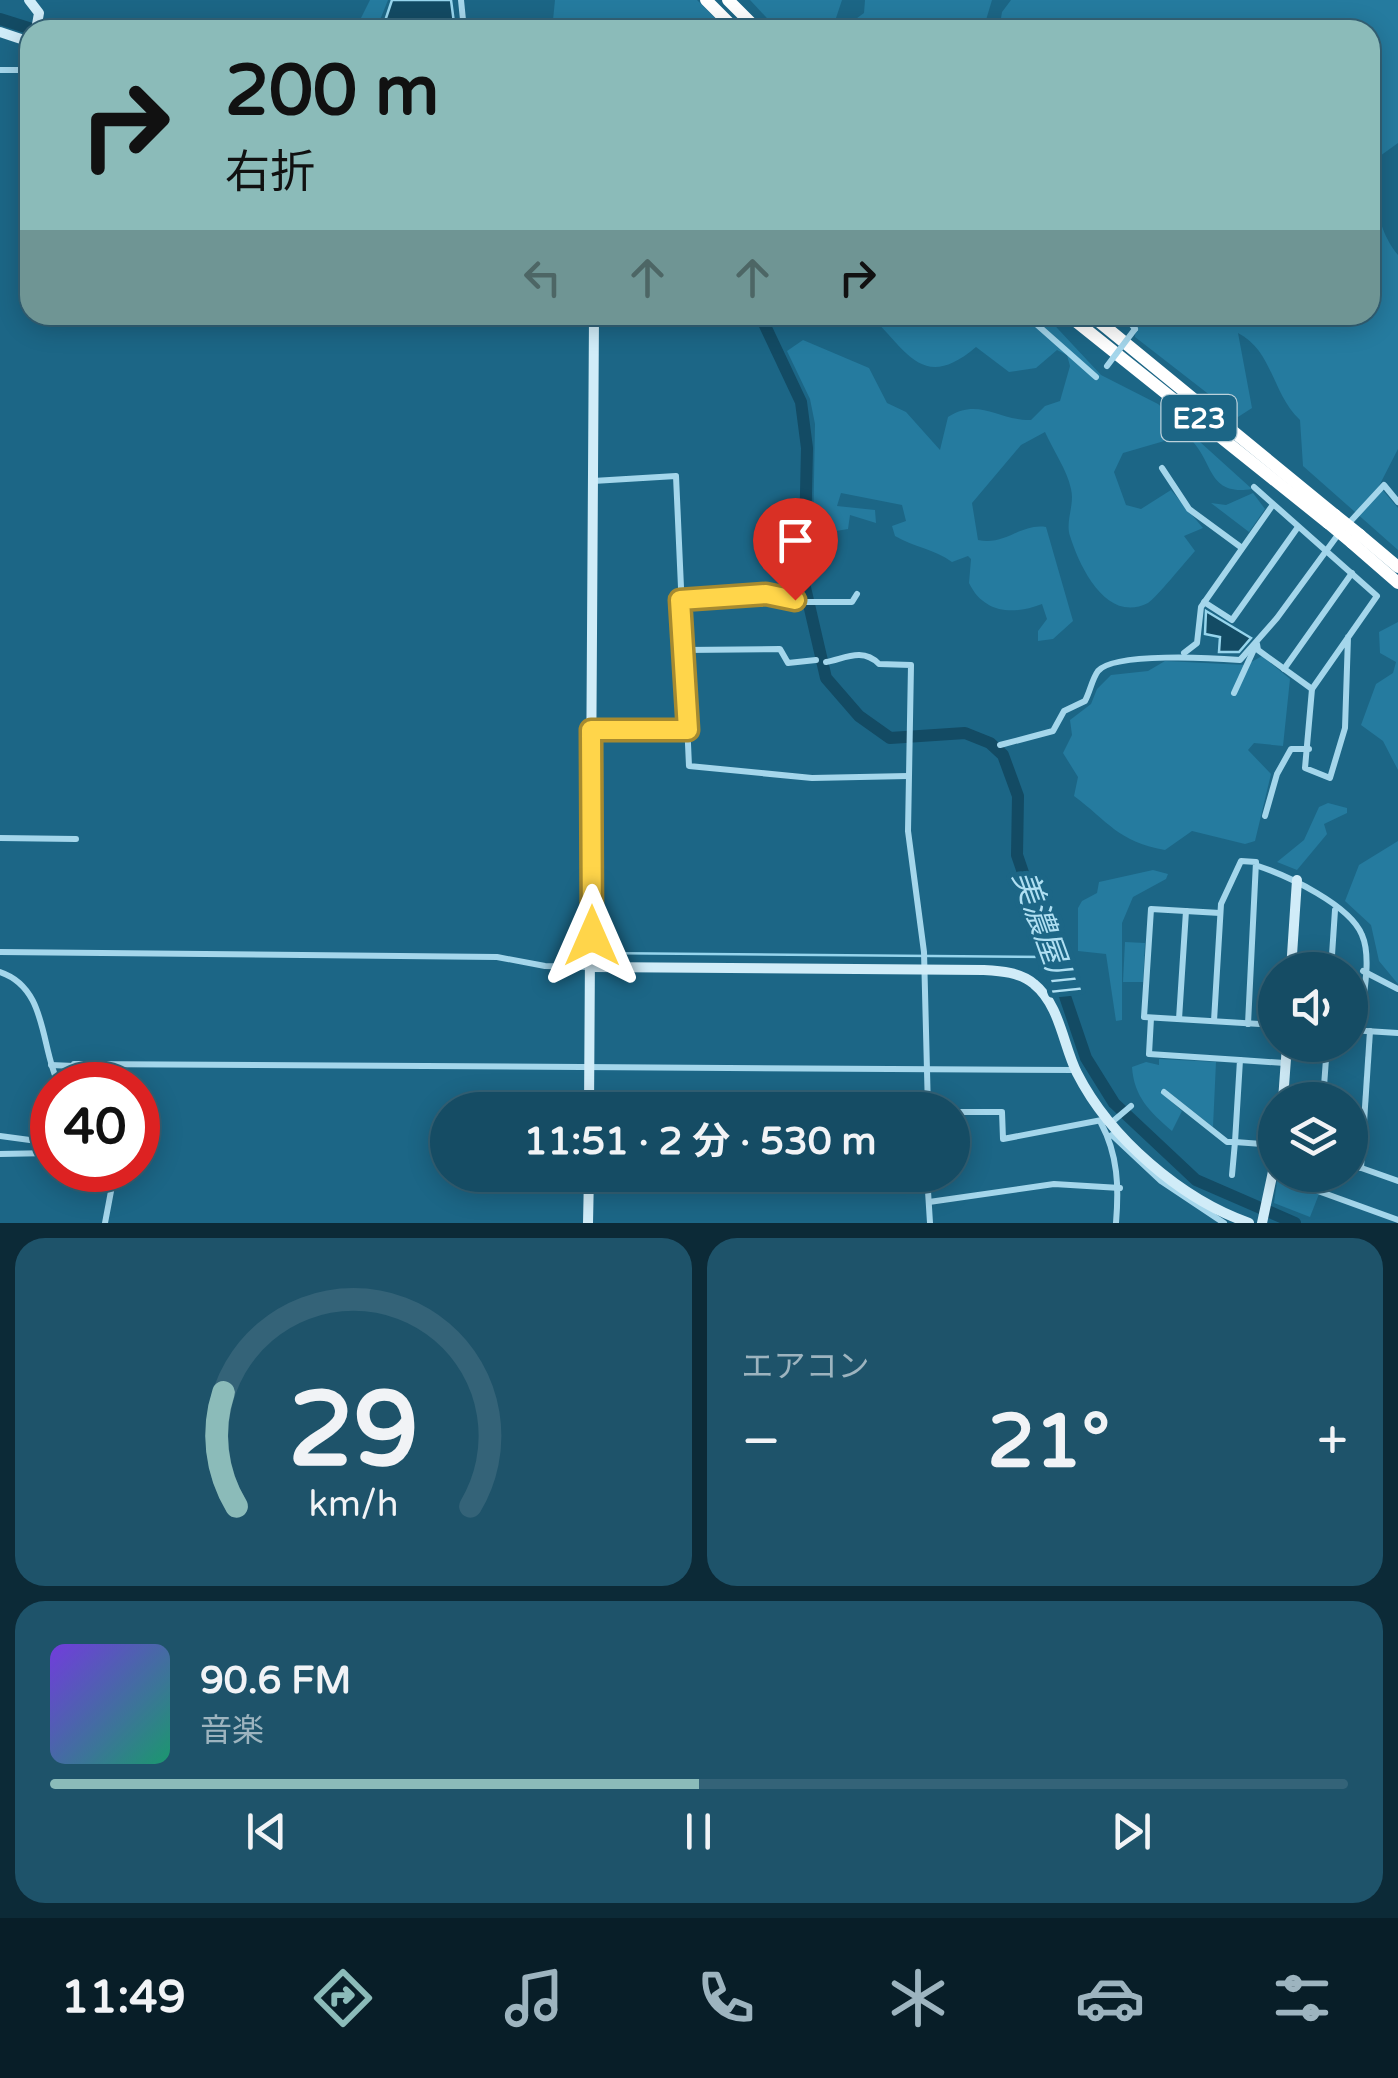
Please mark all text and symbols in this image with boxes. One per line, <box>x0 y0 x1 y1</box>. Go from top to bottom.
text: 200 m <box>225 50 439 134</box>
icon: right <box>60 60 190 190</box>
text: 右折 <box>225 146 315 200</box>
icon: left <box>515 250 570 305</box>
icon: ahead <box>620 250 675 305</box>
icon: ahead <box>725 250 780 305</box>
icon: right <box>830 250 885 305</box>
road number: E23 <box>1162 395 1236 441</box>
pin <box>753 498 838 601</box>
icon: arrive <box>768 513 823 568</box>
water label: 美濃屋川 <box>1004 866 1085 1002</box>
position arrow <box>540 884 644 988</box>
map controls <box>1258 952 1368 1192</box>
button: sound <box>1258 952 1368 1062</box>
speed limit sign: 40 <box>30 1062 160 1192</box>
button: layers <box>1258 1082 1368 1192</box>
text: 11:51 · 2 分 · 530 m <box>524 1119 876 1165</box>
text: エアコン <box>742 1348 870 1386</box>
text: 29 <box>288 1369 419 1494</box>
text: 21° <box>988 1397 1110 1487</box>
text: − <box>742 1409 781 1475</box>
text: + <box>1317 1409 1348 1475</box>
text: km/h <box>308 1483 398 1526</box>
text: 90.6 FM <box>200 1658 351 1704</box>
text: 音楽 <box>200 1712 264 1750</box>
icon: previous <box>239 1804 294 1859</box>
icon: pause <box>671 1804 726 1859</box>
icon: next <box>1104 1804 1159 1859</box>
icon: directions <box>308 1963 378 2033</box>
icon: music <box>499 1963 569 2033</box>
icon: phone <box>691 1963 761 2033</box>
icon: climate <box>883 1963 953 2033</box>
icon: car <box>1075 1963 1145 2033</box>
icon: filters <box>1267 1963 1337 2033</box>
text: 11:49 <box>61 1971 186 2025</box>

